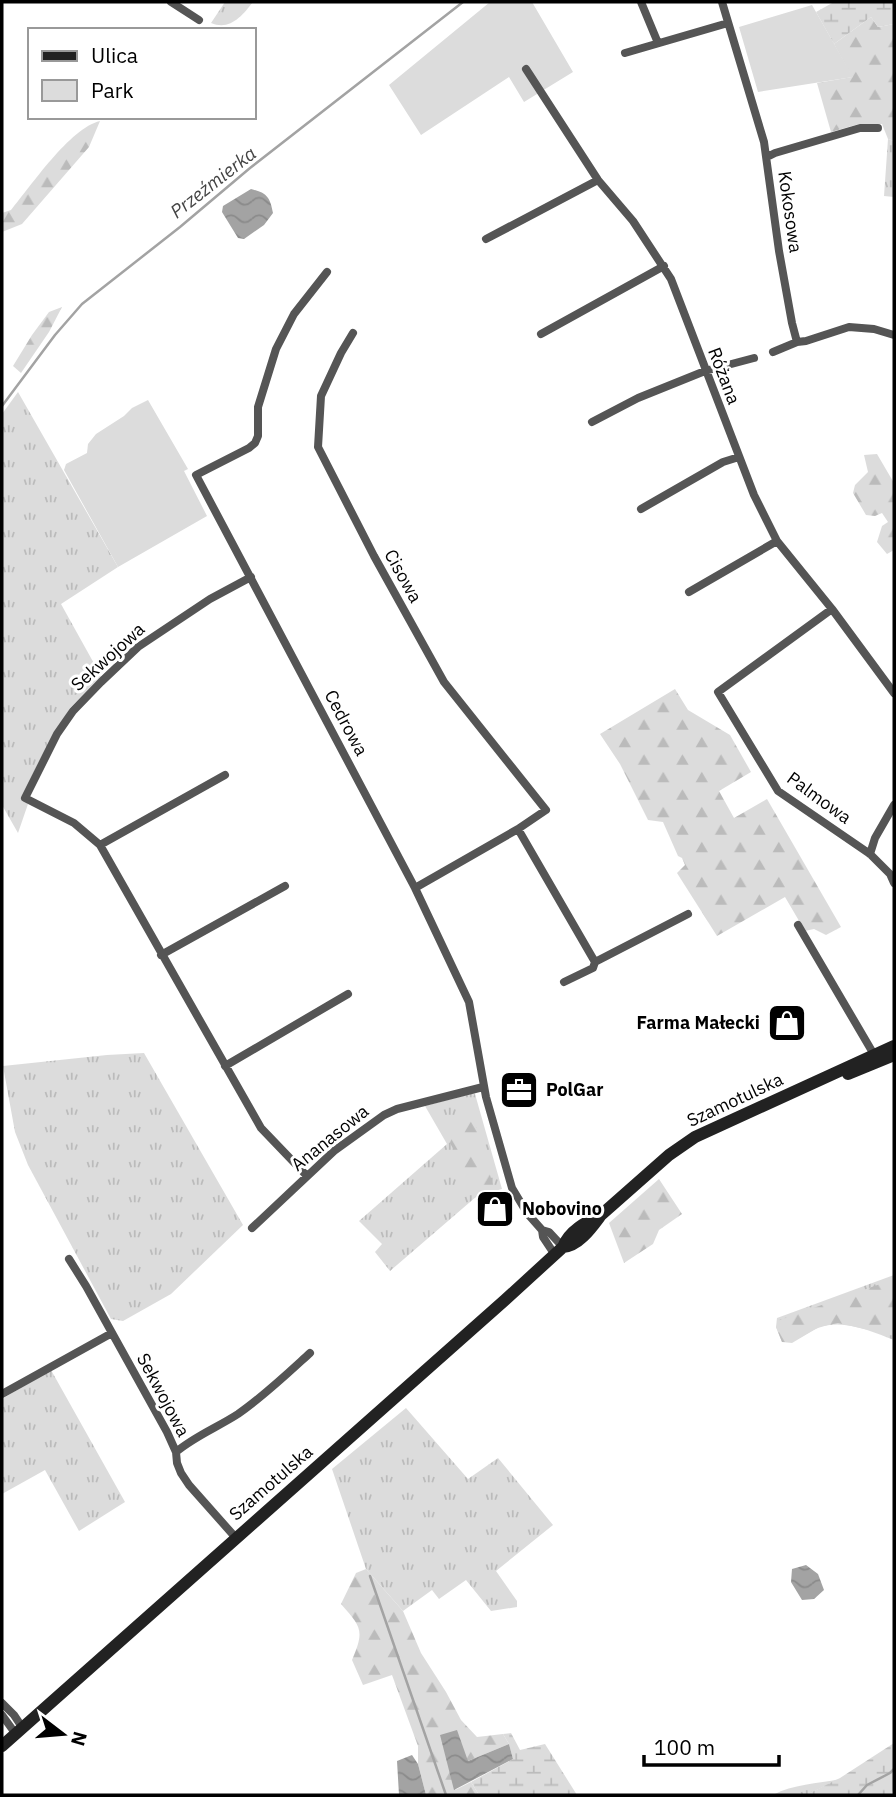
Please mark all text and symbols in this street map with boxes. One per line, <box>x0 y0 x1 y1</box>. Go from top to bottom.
legend <box>28 28 256 119</box>
text: Ulica <box>91 41 138 69</box>
text: Park <box>91 76 134 104</box>
water label: Przeźmierka <box>165 141 261 223</box>
street label: Kokosowa <box>773 170 808 255</box>
street label: Różana <box>703 344 746 408</box>
street label: Cisowa <box>379 545 428 607</box>
street label: Sekwojowa <box>66 617 150 696</box>
street label: Cedrowa <box>320 686 374 760</box>
street label: Palmowa <box>783 766 856 829</box>
shop icon: Farma Małecki <box>766 1002 808 1044</box>
place label: Farma Małecki <box>637 1011 760 1034</box>
street label: Szamotulska <box>683 1067 787 1132</box>
office icon: PolGar <box>498 1069 540 1111</box>
place label: PolGar <box>546 1078 604 1101</box>
street label: Ananasowa <box>286 1099 373 1176</box>
shop icon: Nobovino <box>474 1188 516 1230</box>
place label: Nobovino <box>522 1197 602 1220</box>
street label: Sekwojowa <box>132 1349 195 1441</box>
street label: Szamotulska <box>224 1440 318 1525</box>
north arrow <box>28 1699 98 1769</box>
scale bar <box>644 1724 779 1768</box>
text: N <box>66 1729 93 1749</box>
text: 100 m <box>654 1733 715 1761</box>

